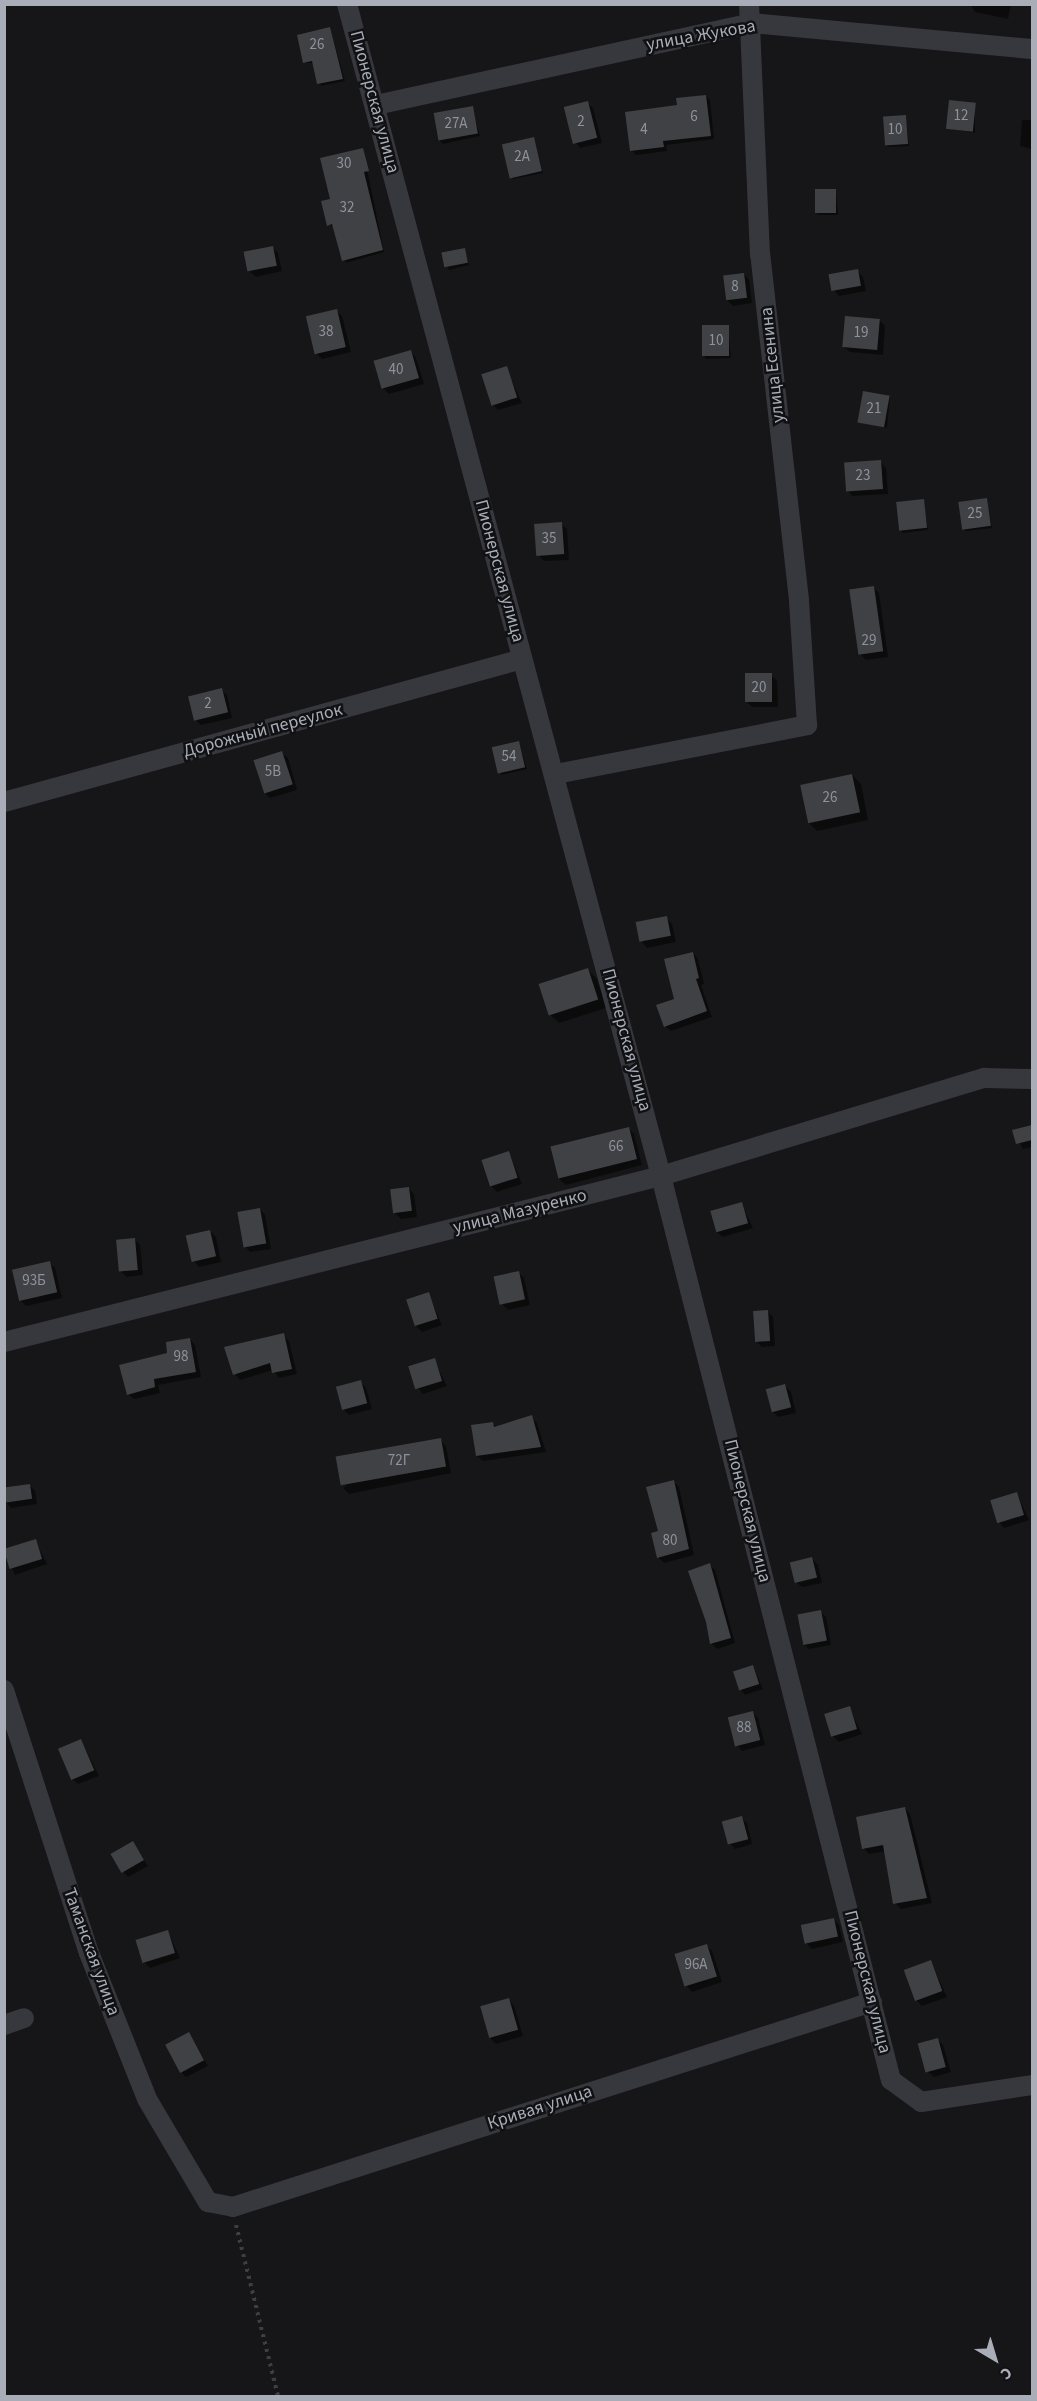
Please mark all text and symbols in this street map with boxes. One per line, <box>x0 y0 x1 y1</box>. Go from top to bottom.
street label: улица Жукова <box>645 16 757 56</box>
street label: Пионерская улица <box>345 28 403 176</box>
house number: 26 <box>310 36 324 54</box>
house number: 12 <box>954 107 968 125</box>
house number: 6 <box>690 108 698 126</box>
house number: 2 <box>577 113 585 131</box>
house number: 27А <box>444 115 468 133</box>
house number: 4 <box>640 121 648 139</box>
house number: 10 <box>888 121 902 139</box>
house number: 2А <box>514 148 530 166</box>
house number: 30 <box>337 155 351 173</box>
house number: 32 <box>340 199 354 217</box>
house number: 8 <box>731 278 739 296</box>
street label: улица Есенина <box>756 306 790 424</box>
house number: 38 <box>319 323 333 341</box>
house number: 19 <box>854 324 868 342</box>
house number: 10 <box>709 332 723 350</box>
house number: 40 <box>389 361 403 379</box>
house number: 21 <box>867 400 881 418</box>
house number: 23 <box>856 467 870 485</box>
street label: Пионерская улица <box>470 497 528 645</box>
house number: 25 <box>968 505 982 523</box>
house number: 35 <box>542 530 556 548</box>
house number: 29 <box>862 632 876 650</box>
house number: 20 <box>752 679 766 697</box>
house number: 2 <box>204 695 212 713</box>
street label: Дорожный переулок <box>181 699 345 763</box>
house number: 54 <box>502 748 516 766</box>
house number: 5В <box>265 763 281 781</box>
house number: 26 <box>823 789 837 807</box>
street label: Пионерская улица <box>597 966 655 1114</box>
house number: 66 <box>609 1138 623 1156</box>
street label: улица Мазуренко <box>451 1185 589 1239</box>
house number: 93Б <box>22 1272 46 1290</box>
house number: 98 <box>174 1348 188 1366</box>
street label: Пионерская улица <box>719 1437 775 1585</box>
house number: 72Г <box>388 1452 410 1470</box>
house number: 80 <box>663 1532 677 1550</box>
house number: 88 <box>737 1719 751 1737</box>
street label: Таманская улица <box>58 1885 124 2019</box>
street label: Пионерская улица <box>839 1908 895 2056</box>
house number: 96А <box>684 1956 708 1974</box>
street label: Кривая улица <box>485 2081 595 2135</box>
north arrow <box>965 2329 1025 2389</box>
text: С <box>996 2362 1017 2385</box>

